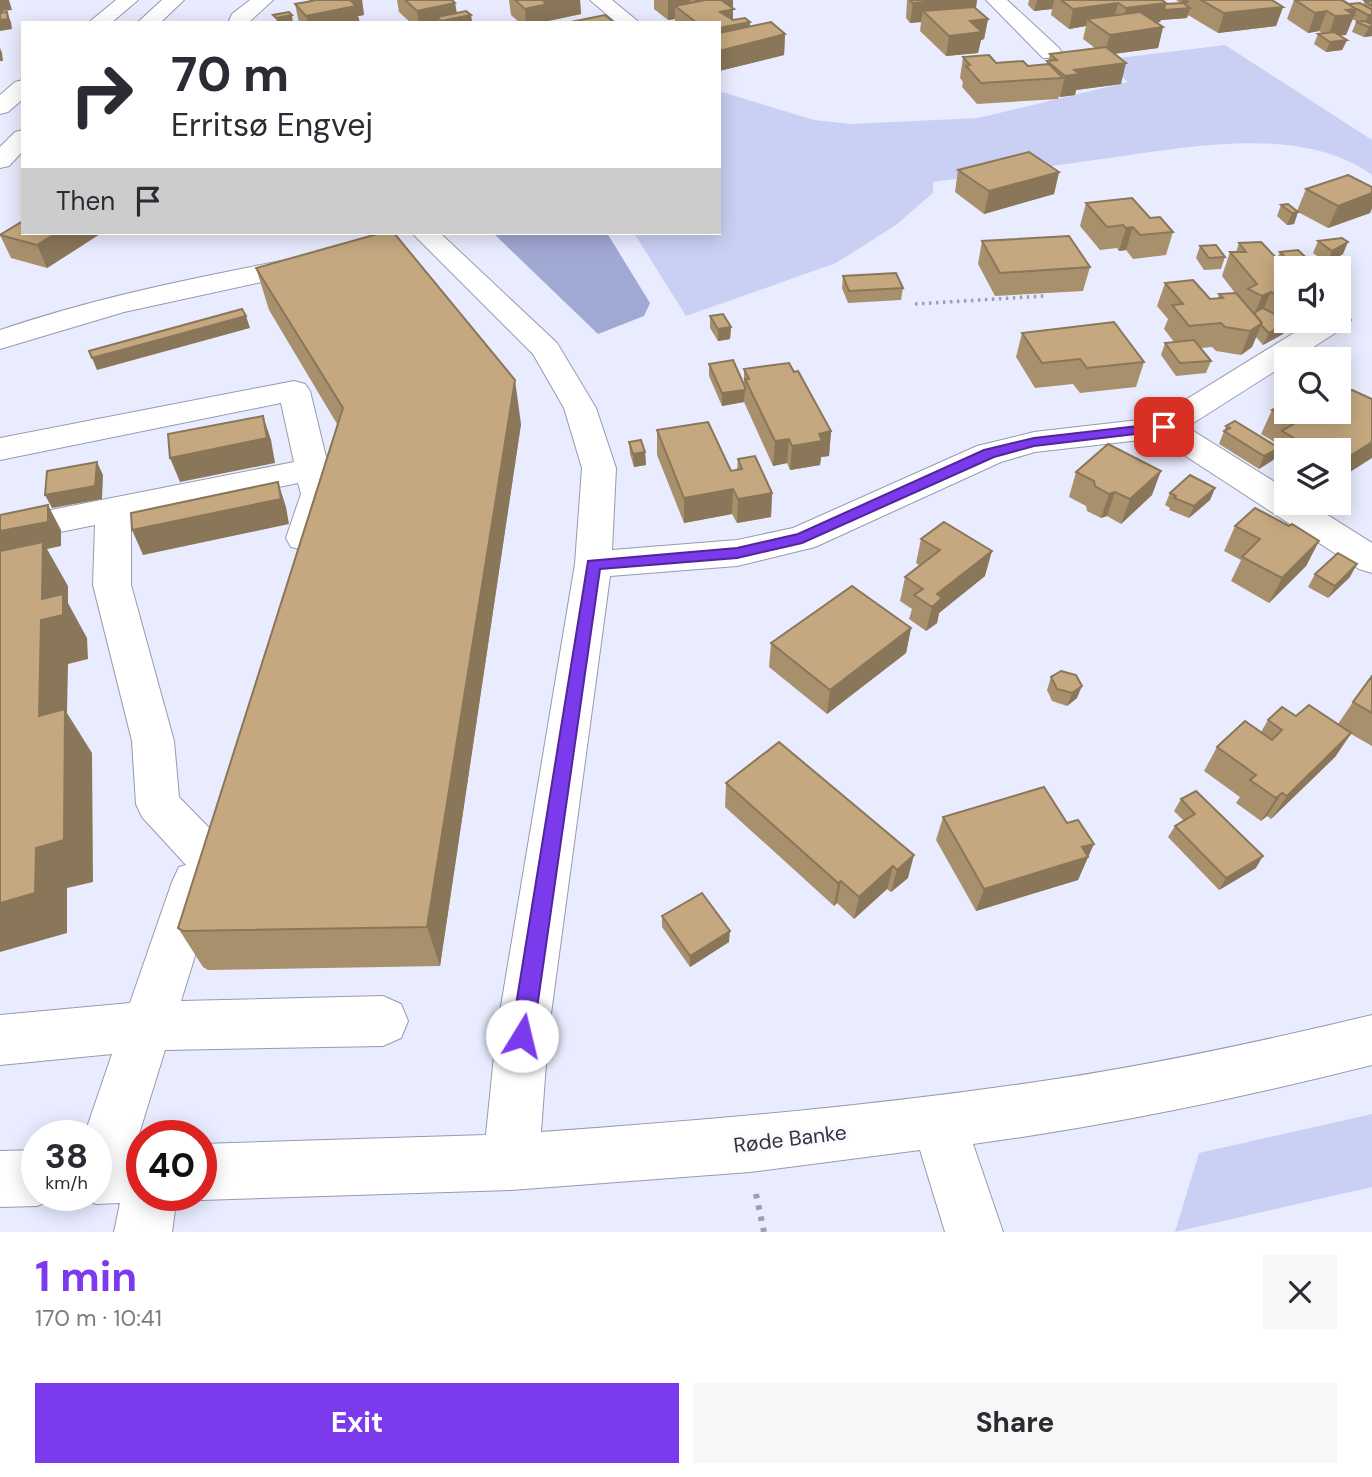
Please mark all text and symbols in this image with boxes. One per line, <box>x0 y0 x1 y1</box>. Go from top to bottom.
text: 70 m <box>171 42 289 106</box>
icon: right <box>56 49 147 140</box>
text: Erritsø Engvej <box>171 104 373 146</box>
icon: arrive <box>129 182 167 220</box>
text: Then <box>56 184 115 218</box>
map controls <box>1274 256 1351 515</box>
button: sound <box>1274 256 1351 333</box>
button: search <box>1274 347 1351 424</box>
pin <box>1134 397 1194 457</box>
icon: arrive <box>1145 408 1183 446</box>
button: layers <box>1274 438 1351 515</box>
position arrow <box>485 999 559 1073</box>
street label: Røde Banke <box>732 1118 848 1160</box>
speed limit sign: 40 <box>126 1120 217 1211</box>
text: 38 <box>45 1133 88 1179</box>
text: km/h <box>45 1171 88 1195</box>
text: 1 min <box>35 1249 137 1304</box>
button: close <box>1263 1255 1337 1329</box>
text: 170 m · 10:41 <box>35 1303 162 1333</box>
button: Exit <box>35 1383 679 1463</box>
button: Share <box>693 1383 1337 1463</box>

